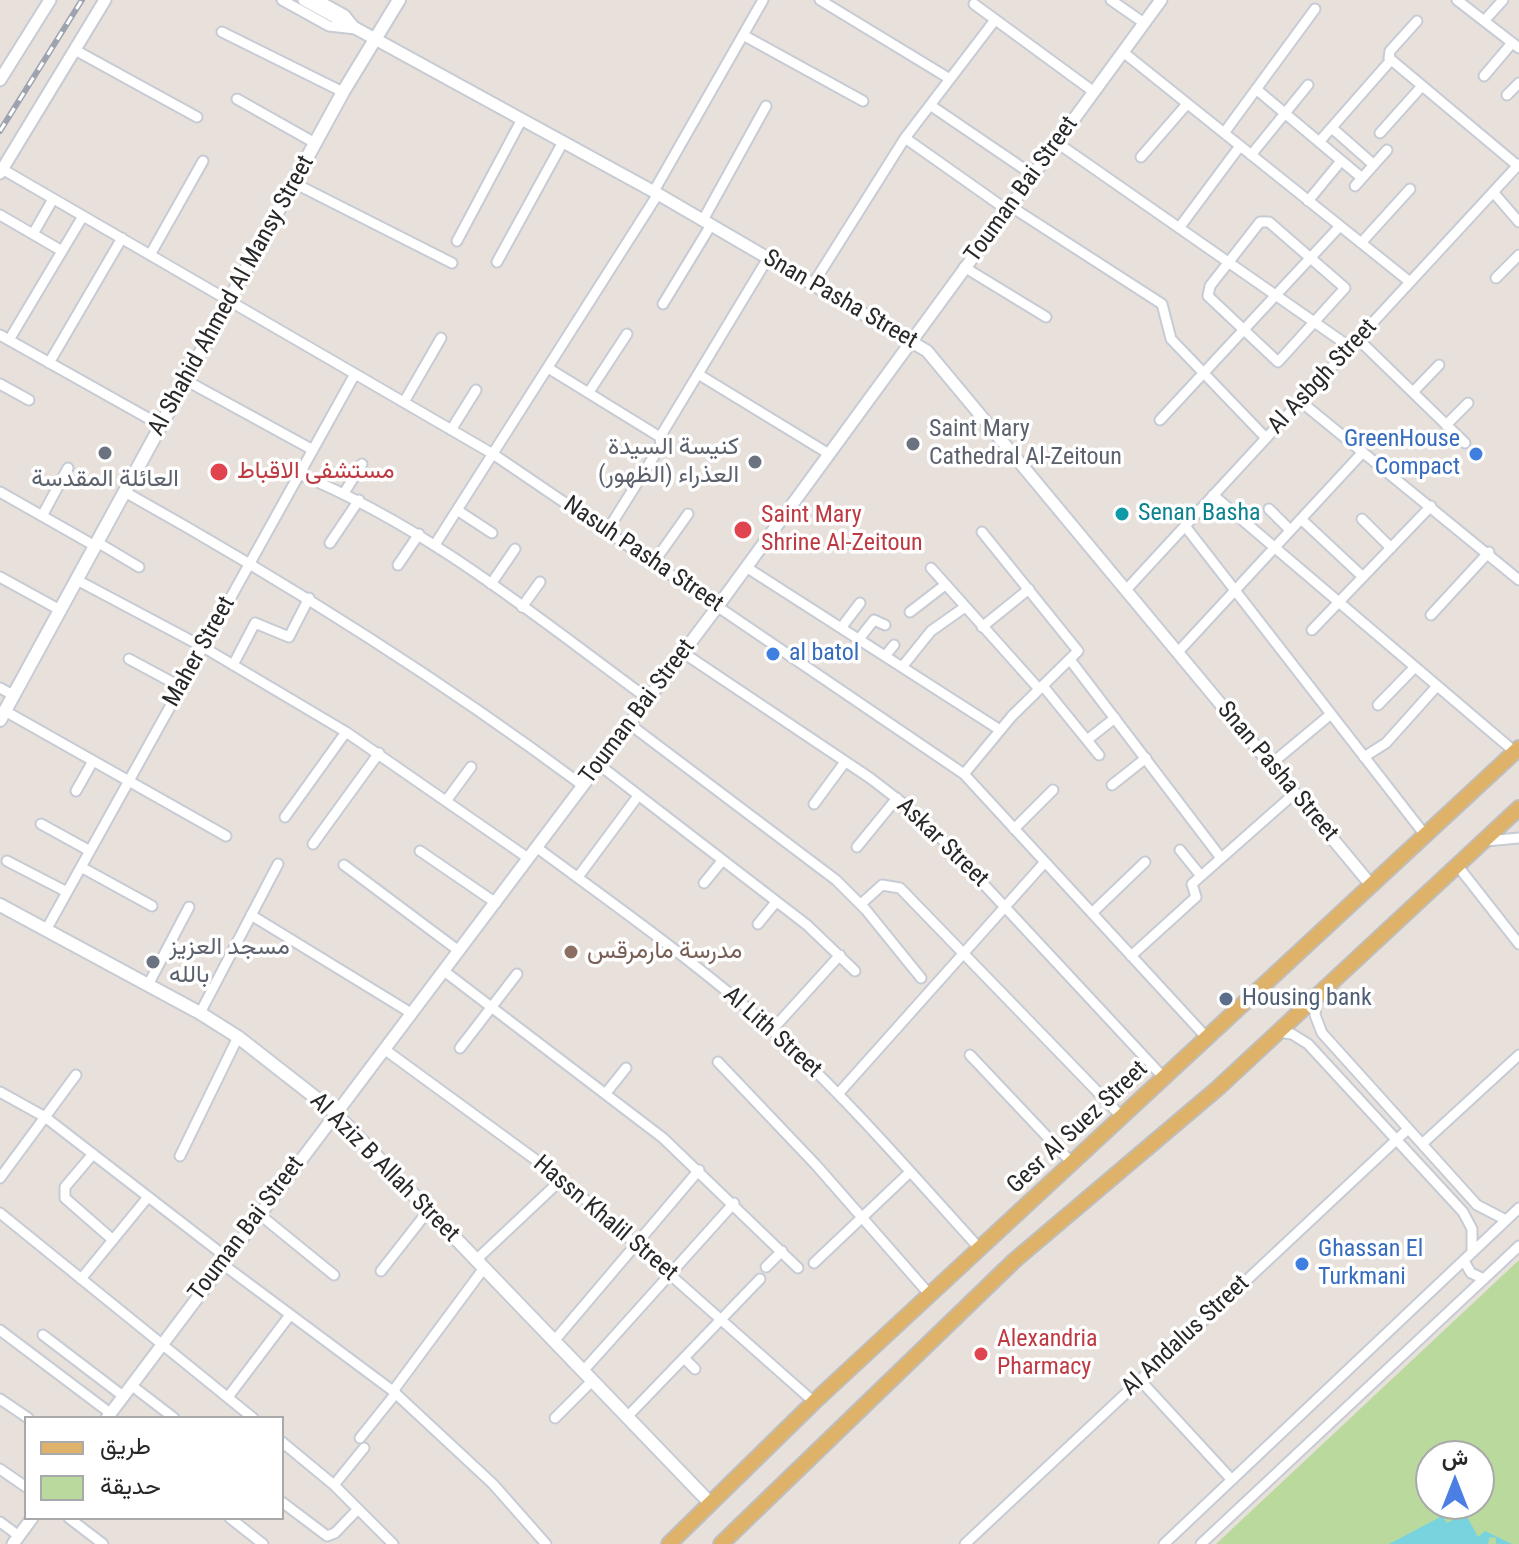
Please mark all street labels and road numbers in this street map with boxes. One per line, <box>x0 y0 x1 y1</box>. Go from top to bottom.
street label: Touman Bai Street <box>959 111 1085 269</box>
street label: Al Shahid Ahmed Al Mansy Street <box>143 151 321 441</box>
street label: Snan Pasha Street <box>758 244 922 356</box>
street label: Al Asbgh Street <box>1262 314 1384 440</box>
street label: Nasuh Pasha Street <box>558 491 728 619</box>
street label: Maher Street <box>158 592 242 712</box>
street label: Touman Bai Street <box>574 634 702 790</box>
street label: Snan Pasha Street <box>1210 696 1344 848</box>
street label: Askar Street <box>890 792 994 894</box>
street label: Al Lith Street <box>717 981 827 1085</box>
street label: Gesr Al Suez Street <box>1002 1056 1154 1200</box>
street label: Al Aziz B Allah Street <box>303 1087 465 1249</box>
street label: Hassn Khalil Street <box>527 1150 683 1288</box>
street label: Touman Bai Street <box>183 1151 311 1307</box>
street label: Al Andalus Street <box>1116 1270 1256 1402</box>

